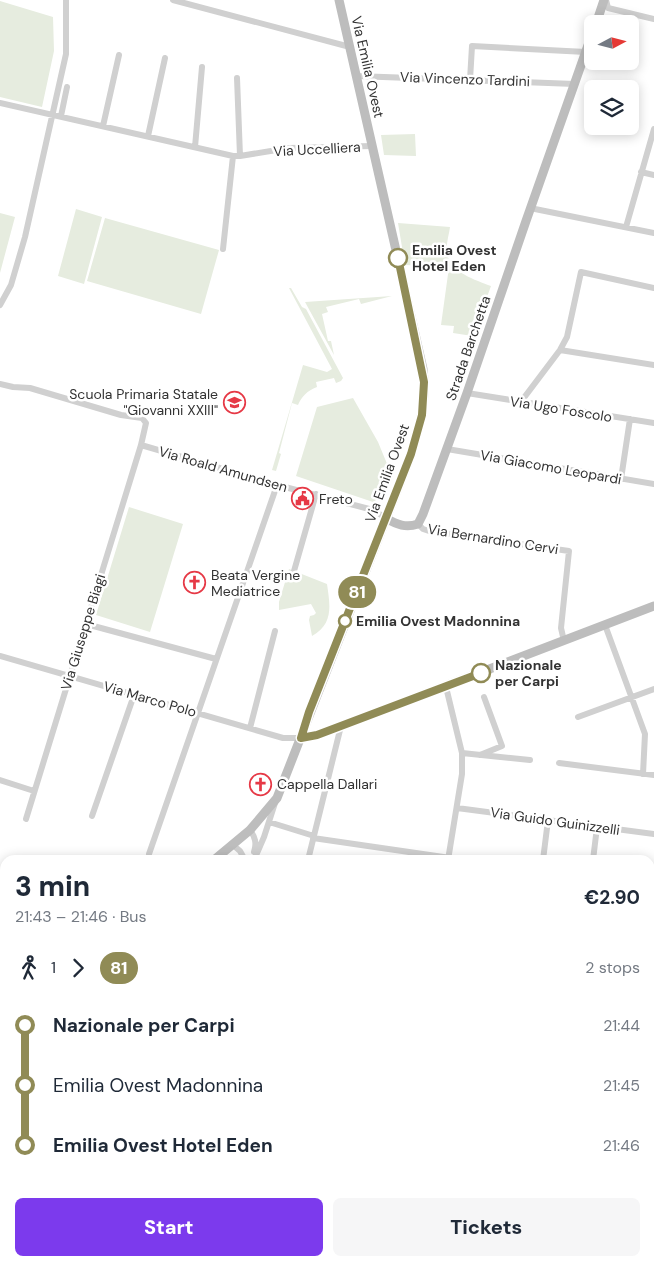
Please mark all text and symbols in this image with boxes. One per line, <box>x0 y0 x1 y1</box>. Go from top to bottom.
street label: Via Emilia Ovest <box>348 14 388 120</box>
north arrow <box>584 15 639 70</box>
map controls <box>584 15 639 135</box>
street label: Via Vincenzo Tardini <box>400 68 530 90</box>
button: layers <box>584 80 639 135</box>
street label: Via Uccelliera <box>273 138 361 160</box>
place label: Emilia Ovest Hotel Eden <box>412 241 497 275</box>
marker: Emilia Ovest Hotel Eden <box>388 248 408 268</box>
street label: Strada Barchetta <box>442 293 494 403</box>
place label: Scuola Primaria Statale "Giovanni XXIII" <box>69 385 218 419</box>
school or university icon: Scuola Primaria Statale "Giovanni XXIII" <box>222 390 246 414</box>
street label: Via Ugo Foscolo <box>509 392 613 426</box>
street label: Via Emilia Ovest <box>361 421 413 525</box>
street label: Via Roald Amundsen <box>157 442 289 496</box>
street label: Via Giacomo Leopardi <box>479 446 623 488</box>
public building icon: Freto <box>291 487 315 511</box>
place label: Freto <box>319 490 353 508</box>
street label: Via Bernardino Cervi <box>426 520 560 558</box>
place label: Beata Vergine Mediatrice <box>211 566 300 600</box>
church icon: Beata Vergine Mediatrice <box>183 571 207 595</box>
street label: Via Giuseppe Biagi <box>57 572 109 692</box>
line badge: 81 <box>334 576 380 608</box>
text: 81 <box>348 580 366 604</box>
place label: Emilia Ovest Madonnina <box>356 612 520 630</box>
marker: Emilia Ovest Madonnina <box>338 614 352 628</box>
place label: Nazionale per Carpi <box>495 656 562 690</box>
marker: Nazionale per Carpi <box>471 663 491 683</box>
street label: Via Marco Polo <box>101 677 199 721</box>
church icon: Cappella Dallari <box>249 772 273 796</box>
place label: Cappella Dallari <box>277 775 377 793</box>
street label: Via Guido Guinizzelli <box>489 803 621 839</box>
text: 3 min <box>15 868 90 905</box>
text: €2.90 <box>584 885 640 910</box>
text: 21:43 – 21:46 · Bus <box>15 906 147 927</box>
icon: walk <box>15 954 43 982</box>
icon: forward <box>64 954 92 982</box>
text: 81 <box>110 956 128 980</box>
text: 1 <box>51 957 56 978</box>
text: 2 stops <box>585 957 640 978</box>
text: Nazionale per Carpi <box>53 1013 235 1038</box>
text: 21:44 <box>603 1015 640 1036</box>
text: Emilia Ovest Madonnina <box>53 1073 263 1098</box>
text: 21:45 <box>603 1075 640 1096</box>
text: Emilia Ovest Hotel Eden <box>53 1133 273 1158</box>
text: 21:46 <box>603 1135 640 1156</box>
button: Start <box>15 1198 323 1256</box>
button: Tickets <box>333 1198 640 1256</box>

